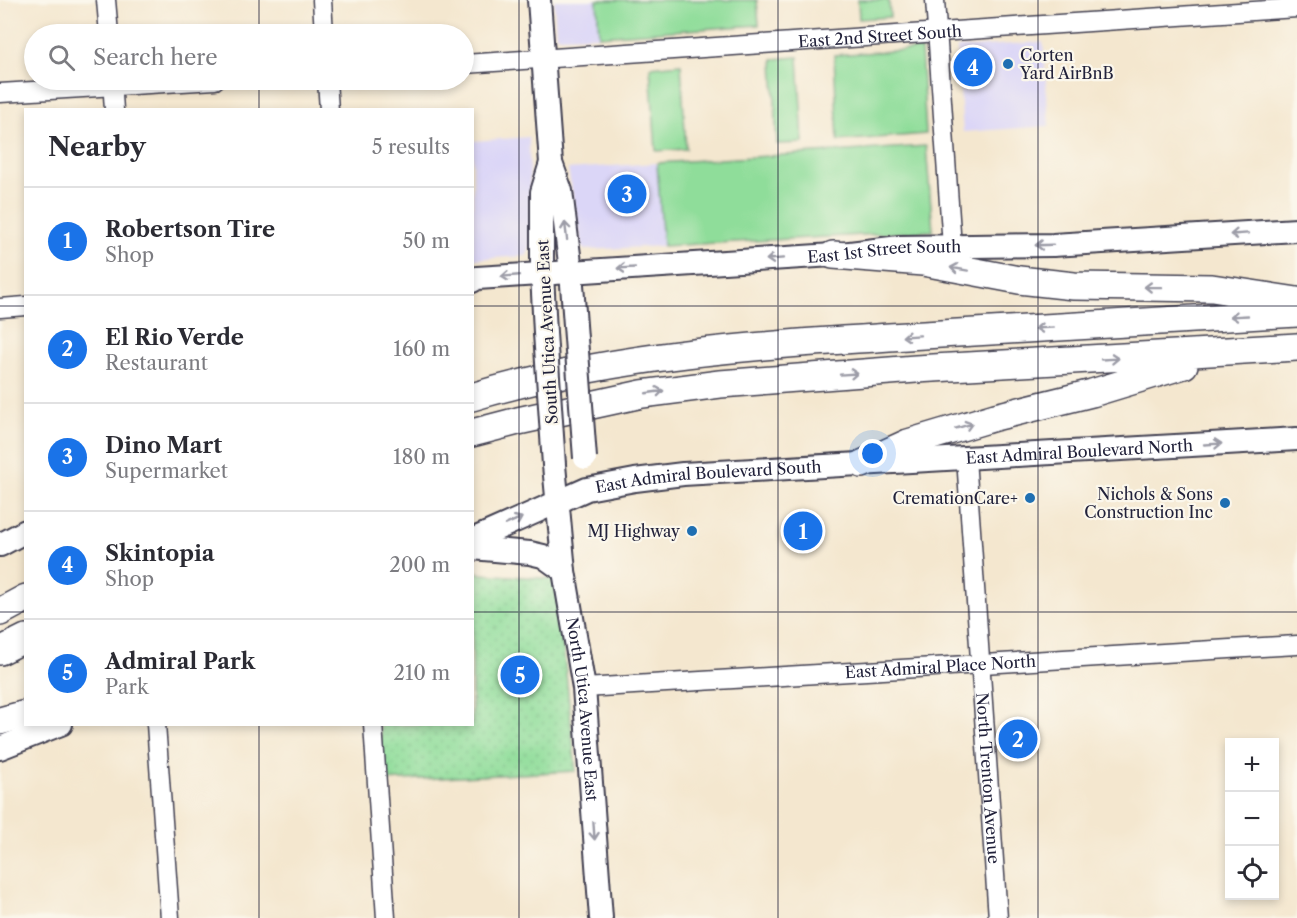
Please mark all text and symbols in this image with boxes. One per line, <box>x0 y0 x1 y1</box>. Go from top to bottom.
street label: East 2nd Street South <box>798 21 963 52</box>
search box <box>24 24 474 90</box>
icon: search <box>45 41 78 74</box>
text: Search here <box>93 44 218 71</box>
pin: 4 <box>954 44 992 90</box>
place label: Corten Yard AirBnB <box>1019 45 1114 83</box>
marker: Corten Yard AirBnB <box>1001 57 1015 71</box>
text: Nearby <box>48 131 146 163</box>
text: 5 results <box>372 135 450 159</box>
pin: 3 <box>608 172 646 216</box>
text: Robertson Tire <box>105 216 275 243</box>
one-way arrow <box>560 222 571 242</box>
one-way arrow <box>1229 228 1249 239</box>
text: 1 <box>63 229 72 253</box>
text: 50 m <box>403 229 450 253</box>
street label: East 1st Street South <box>807 236 961 267</box>
street label: South Utica Avenue East <box>532 239 562 425</box>
one-way arrow <box>1034 240 1054 251</box>
text: Shop <box>105 243 154 267</box>
one-way arrow <box>765 253 785 264</box>
one-way arrow <box>617 263 637 274</box>
one-way arrow <box>950 263 970 274</box>
one-way arrow <box>500 271 520 282</box>
one-way arrow <box>1144 281 1164 293</box>
one-way arrow <box>1229 311 1249 322</box>
one-way arrow <box>1034 322 1054 333</box>
text: El Rio Verde <box>105 324 244 351</box>
one-way arrow <box>902 330 922 341</box>
text: 2 <box>62 337 73 361</box>
text: 160 m <box>393 337 450 361</box>
text: Restaurant <box>105 351 208 375</box>
one-way arrow <box>1100 353 1120 364</box>
one-way arrow <box>839 368 859 379</box>
one-way arrow <box>645 387 665 398</box>
one-way arrow <box>954 420 973 431</box>
text: Dino Mart <box>105 432 222 459</box>
street label: East Admiral Boulevard North <box>965 435 1193 468</box>
one-way arrow <box>1202 438 1222 449</box>
your location <box>858 439 887 468</box>
text: 3 <box>62 445 73 469</box>
text: 180 m <box>393 445 450 469</box>
street label: East Admiral Boulevard South <box>593 456 822 497</box>
text: Supermarket <box>105 459 228 483</box>
place label: Nichols & Sons Construction Inc <box>1084 484 1213 522</box>
place label: CremationCare+ <box>892 488 1018 508</box>
marker: CremationCare+ <box>1023 491 1037 505</box>
marker: Nichols & Sons Construction Inc <box>1218 496 1232 510</box>
pin: 1 <box>784 508 822 554</box>
one-way arrow <box>505 515 523 526</box>
place label: MJ Highway <box>587 521 681 541</box>
marker: MJ Highway <box>685 524 699 538</box>
text: Skintopia <box>105 540 215 567</box>
text: 4 <box>62 553 73 577</box>
text: 200 m <box>389 553 450 577</box>
text: Shop <box>105 567 154 591</box>
street label: North Utica Avenue East <box>562 616 602 802</box>
text: Admiral Park <box>105 648 255 675</box>
street label: East Admiral Place North <box>844 651 1037 682</box>
pin: 5 <box>500 652 540 698</box>
text: 5 <box>62 661 73 685</box>
text: 210 m <box>393 661 450 685</box>
text: Park <box>105 675 148 699</box>
street label: North Trenton Avenue <box>972 692 1004 865</box>
pin: 2 <box>998 716 1038 762</box>
map controls <box>1225 738 1279 900</box>
button: + <box>1225 738 1279 792</box>
button: − <box>1225 792 1279 846</box>
one-way arrow <box>589 820 600 840</box>
button: locate <box>1225 846 1279 900</box>

